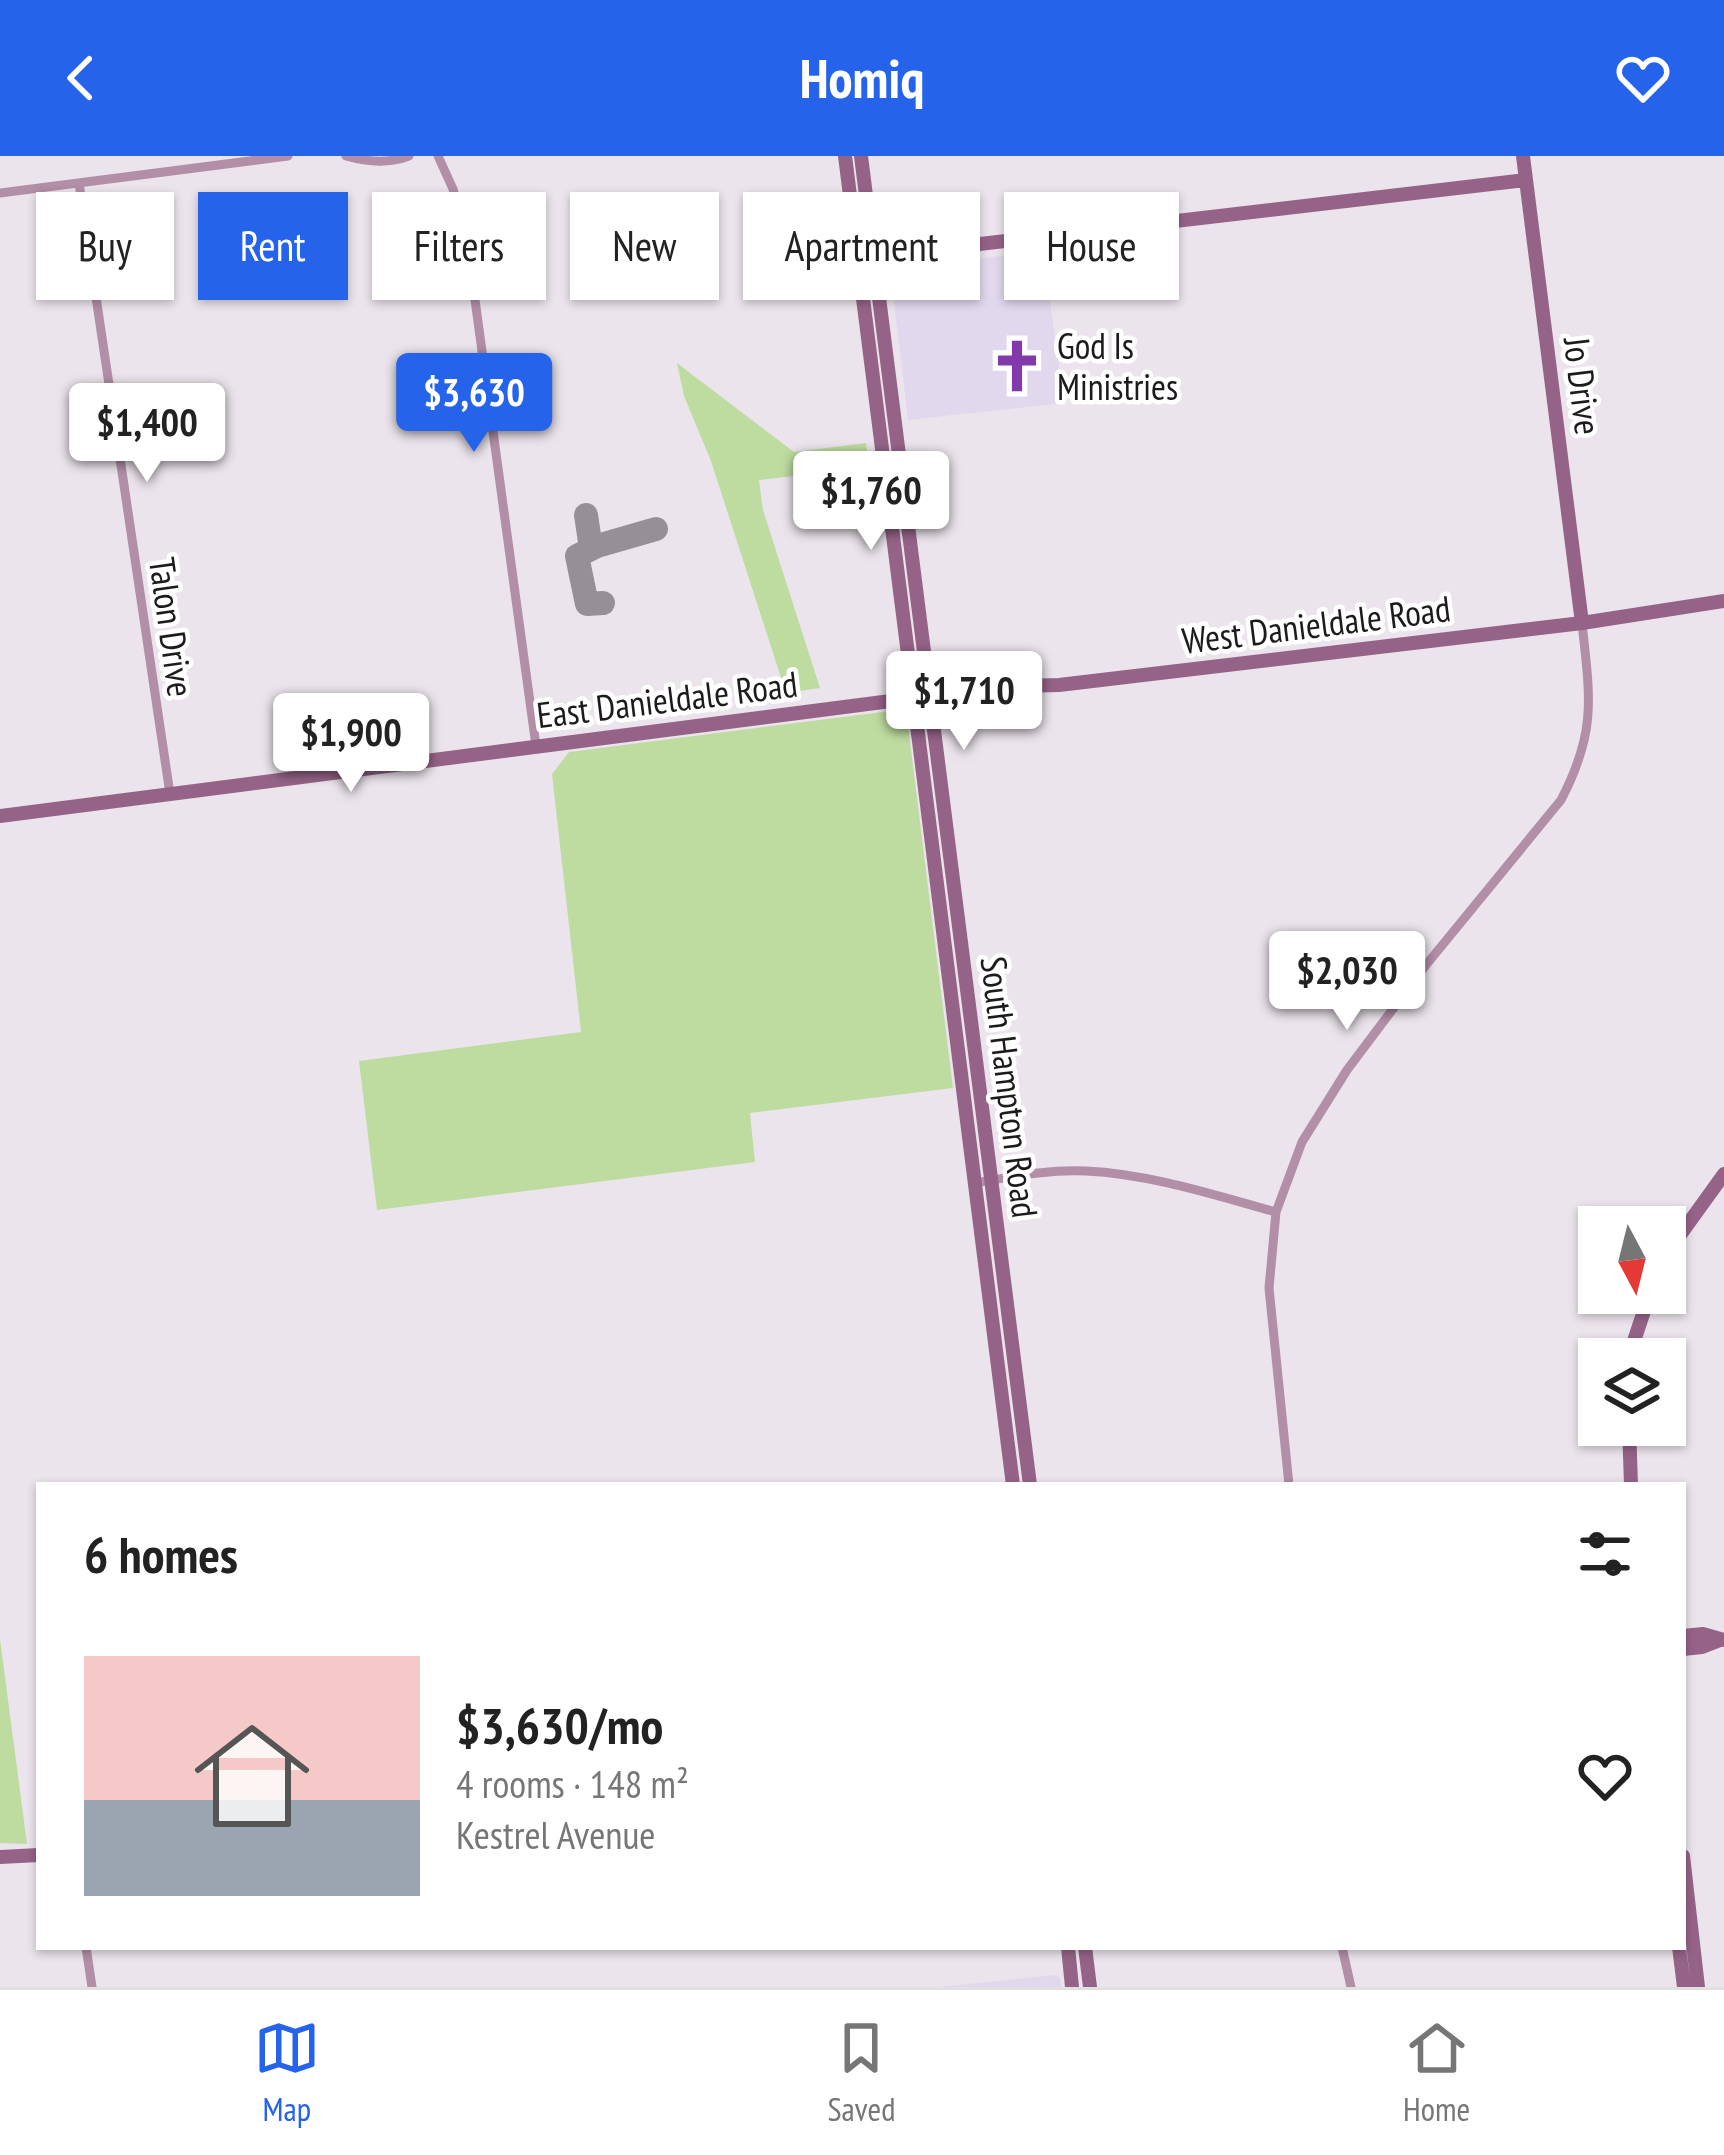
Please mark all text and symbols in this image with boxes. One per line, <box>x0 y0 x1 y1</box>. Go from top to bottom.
text: Homiq <box>800 43 924 113</box>
icon: back <box>48 45 114 111</box>
icon: heart <box>1610 45 1676 111</box>
chip: Buy <box>36 192 174 300</box>
chip: Rent <box>198 192 348 300</box>
chip: Filters <box>372 192 546 300</box>
chip: New <box>570 192 719 300</box>
chip: Apartment <box>743 192 980 300</box>
chip: House <box>1004 192 1179 300</box>
place label: God Is Ministries <box>1057 322 1178 410</box>
street label: Jo Drive <box>1554 334 1612 437</box>
church icon: God Is Ministries <box>988 337 1046 395</box>
pin: $3,630 <box>376 353 572 455</box>
text: $3,630 <box>423 366 525 417</box>
pin: $1,400 <box>49 383 245 485</box>
text: $1,400 <box>96 396 198 447</box>
pin: $1,760 <box>773 451 969 553</box>
text: $1,760 <box>820 464 922 515</box>
street label: Talon Drive <box>139 554 205 700</box>
street label: West Danieldale Road <box>1179 584 1453 664</box>
pin: $1,710 <box>866 651 1062 753</box>
street label: East Danieldale Road <box>534 660 800 738</box>
text: $1,710 <box>913 664 1015 715</box>
pin: $1,900 <box>253 693 449 795</box>
text: $1,900 <box>300 706 402 757</box>
pin: $2,030 <box>1249 931 1445 1033</box>
text: $2,030 <box>1296 944 1398 995</box>
street label: South Hampton Road <box>971 954 1049 1220</box>
north arrow <box>1578 1206 1686 1314</box>
map controls <box>1578 1206 1686 1446</box>
button: layers <box>1578 1338 1686 1446</box>
text: 6 homes <box>84 1521 238 1587</box>
icon: filters <box>1572 1521 1638 1587</box>
text: $3,630/mo <box>456 1692 663 1758</box>
icon: home <box>180 1704 324 1848</box>
icon: heart <box>1572 1743 1638 1809</box>
text: 4 rooms · 148 m² <box>456 1758 689 1809</box>
text: Kestrel Avenue <box>456 1809 655 1860</box>
tab: Map <box>254 2015 320 2130</box>
tab: Saved <box>827 2015 895 2130</box>
tab: Home <box>1403 2015 1470 2130</box>

